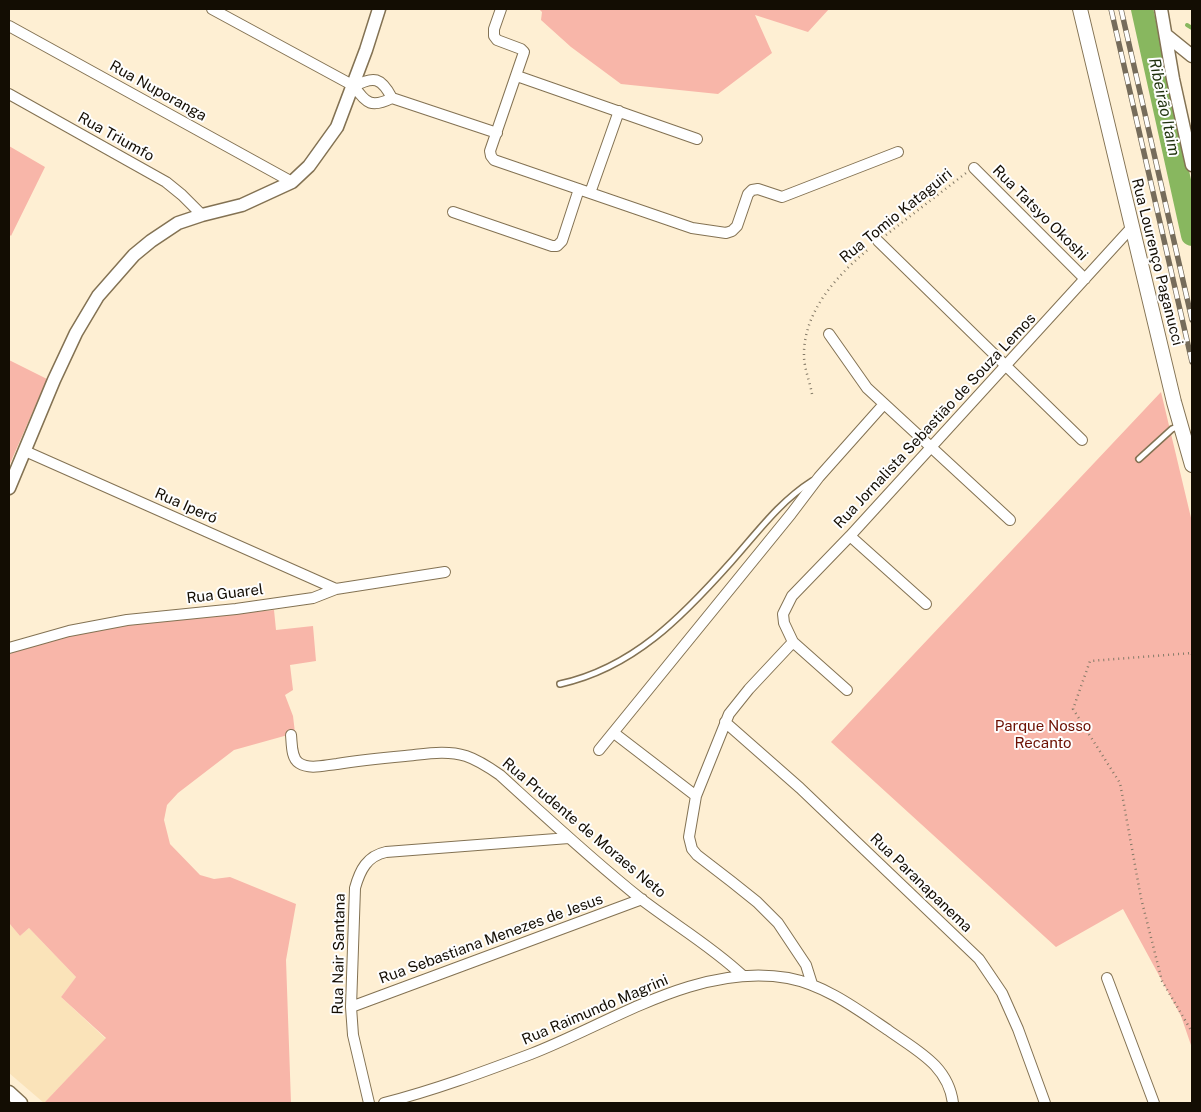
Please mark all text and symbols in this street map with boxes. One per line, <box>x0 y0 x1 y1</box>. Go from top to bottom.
water label: Ribeirão Itaim <box>1144 56 1184 158</box>
street label: Rua Nuporanga <box>106 57 210 125</box>
street label: Rua Triumfo <box>75 109 157 165</box>
street label: Rua Tatsyo Okoshi <box>989 162 1091 264</box>
street label: Rua Tomio Kataguiri <box>836 165 956 267</box>
street label: Rua Lourenço Paganucci <box>1127 176 1187 348</box>
street label: Rua Jornalista Sebastião de Souza Lemos <box>830 310 1040 532</box>
street label: Rua Iperó <box>152 484 220 528</box>
street label: Rua Guarel <box>185 580 265 608</box>
park label: Parque Nosso Recanto <box>995 717 1091 752</box>
street label: Rua Prudente de Moraes Neto <box>498 754 670 902</box>
street label: Rua Paranapanema <box>866 830 976 936</box>
street label: Rua Sebastiana Menezes de Jesus <box>377 890 605 988</box>
street label: Rua Nair Santana <box>329 893 349 1015</box>
street label: Rua Raimundo Magrini <box>519 971 671 1049</box>

